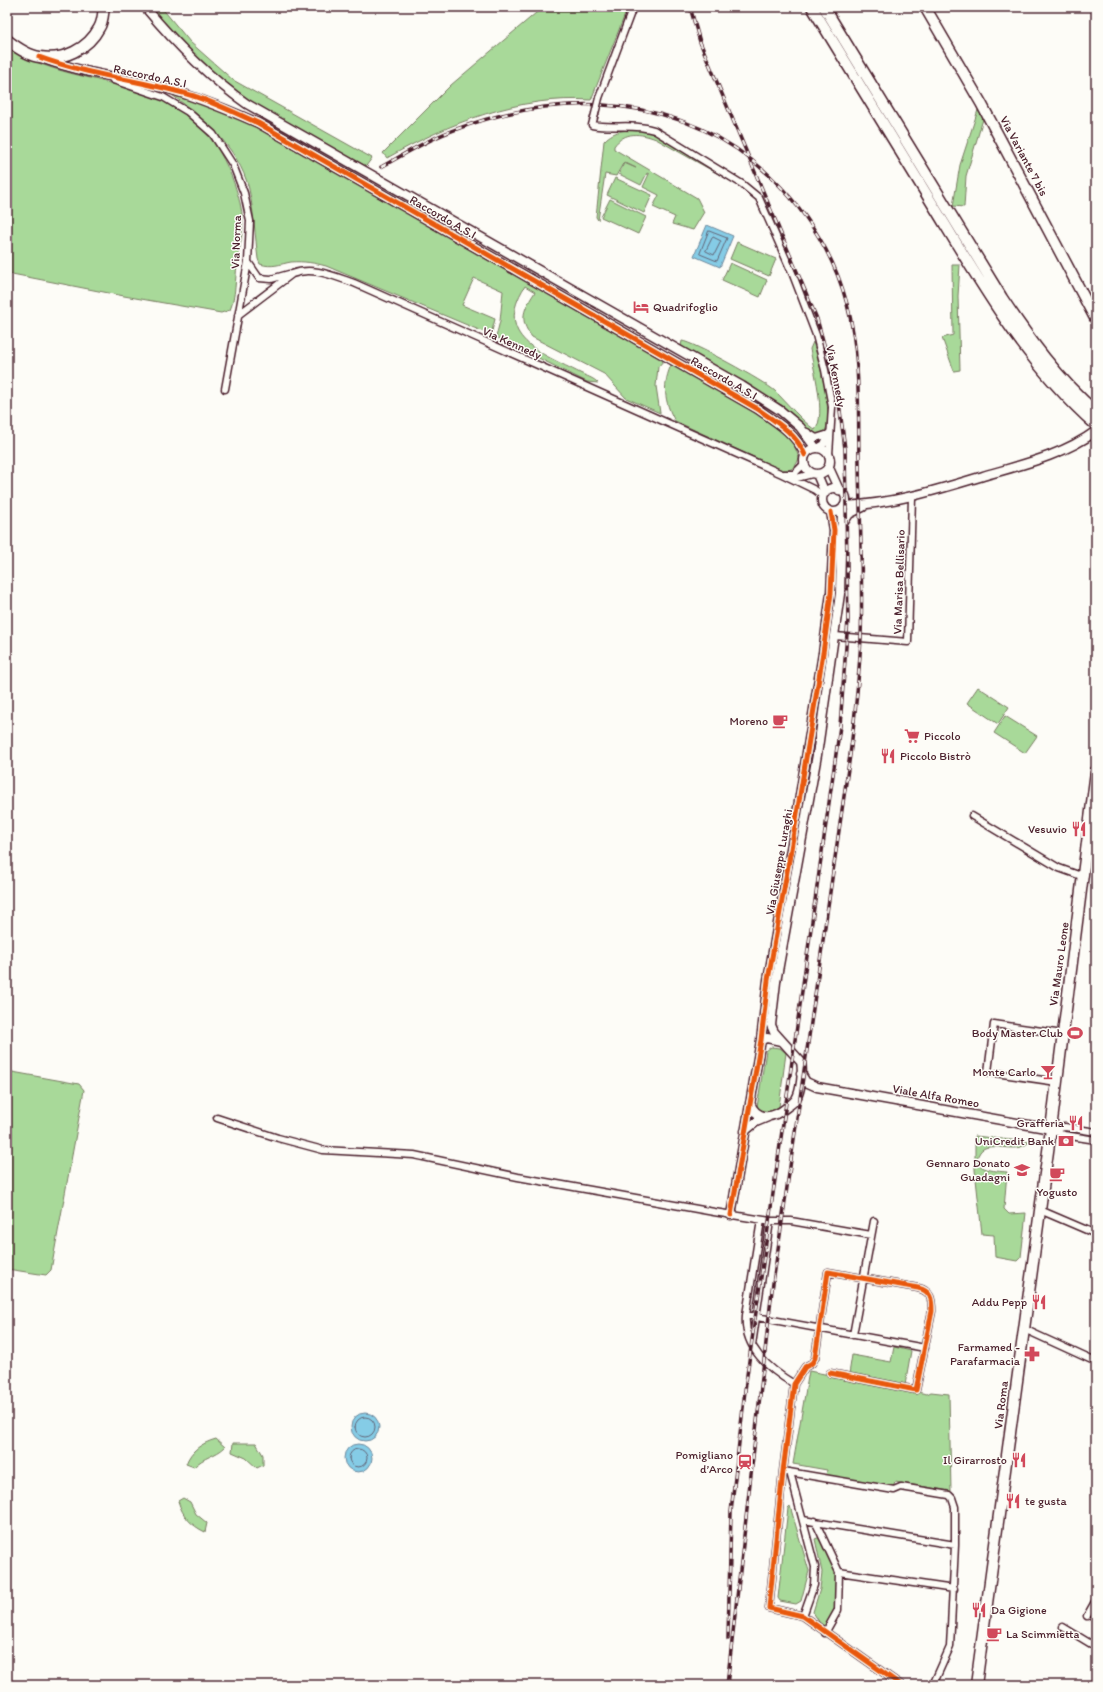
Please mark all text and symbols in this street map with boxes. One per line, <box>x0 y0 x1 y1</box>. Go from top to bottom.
street label: Raccordo A.S.I <box>112 61 188 91</box>
street label: Via Variante 7 bis <box>997 114 1051 198</box>
street label: Raccordo A.S.I <box>407 192 479 242</box>
street label: Via Norma <box>228 214 244 269</box>
hotel icon: Quadrifoglio <box>632 298 650 316</box>
place label: Quadrifoglio <box>653 300 718 314</box>
street label: Via Kennedy <box>480 324 544 362</box>
street label: Via Kennedy <box>823 344 849 409</box>
street label: Raccordo A.S.I <box>688 353 760 403</box>
street label: Via Marisa Bellisario <box>890 529 908 635</box>
cafe icon: Moreno <box>771 712 789 730</box>
place label: Moreno <box>729 714 768 728</box>
supermarket icon: Piccolo <box>903 727 921 745</box>
place label: Piccolo <box>924 729 961 743</box>
restaurant icon: Piccolo Bistrò <box>879 747 897 765</box>
place label: Piccolo Bistrò <box>900 749 971 763</box>
street label: Via Giuseppe Luraghi <box>763 808 795 916</box>
restaurant icon: Vesuvio <box>1070 820 1088 838</box>
place label: Vesuvio <box>1028 822 1067 836</box>
street label: Via Mauro Leone <box>1046 921 1072 1007</box>
sports icon: Body Master Club <box>1066 1024 1084 1042</box>
place label: Body Master Club <box>972 1026 1063 1040</box>
bar icon: Monte Carlo <box>1039 1063 1057 1081</box>
place label: Monte Carlo <box>973 1065 1036 1079</box>
street label: Viale Alfa Romeo <box>892 1081 980 1111</box>
restaurant icon: Grafferia <box>1067 1114 1085 1132</box>
place label: Grafferia <box>1016 1116 1065 1130</box>
bank icon: UniCredit Bank <box>1057 1132 1075 1150</box>
place label: UniCredit Bank <box>975 1134 1055 1148</box>
place label: Gennaro Donato Guadagni <box>926 1156 1010 1184</box>
school or university icon: Gennaro Donato Guadagni <box>1013 1161 1031 1179</box>
cafe icon: Yogusto <box>1048 1165 1066 1183</box>
place label: Yogusto <box>1037 1185 1077 1199</box>
restaurant icon: Addu Pepp <box>1030 1293 1048 1311</box>
place label: Addu Pepp <box>972 1295 1027 1309</box>
place label: Farmamed - Parafarmacia <box>950 1340 1021 1368</box>
pharmacy icon: Farmamed - Parafarmacia <box>1023 1345 1041 1363</box>
street label: Via Roma <box>991 1379 1011 1430</box>
place label: Pomigliano d’Arco <box>676 1448 733 1476</box>
restaurant icon: Il Girarrosto <box>1010 1451 1028 1469</box>
station icon: Pomigliano d’Arco <box>736 1453 754 1471</box>
place label: Il Girarrosto <box>943 1453 1007 1467</box>
restaurant icon: te gusta <box>1004 1492 1022 1510</box>
place label: te gusta <box>1025 1494 1067 1508</box>
restaurant icon: Da Gigione <box>970 1601 988 1619</box>
place label: Da Gigione <box>991 1603 1047 1617</box>
cafe icon: La Scimmietta <box>985 1625 1003 1643</box>
place label: La Scimmietta <box>1006 1627 1080 1641</box>

